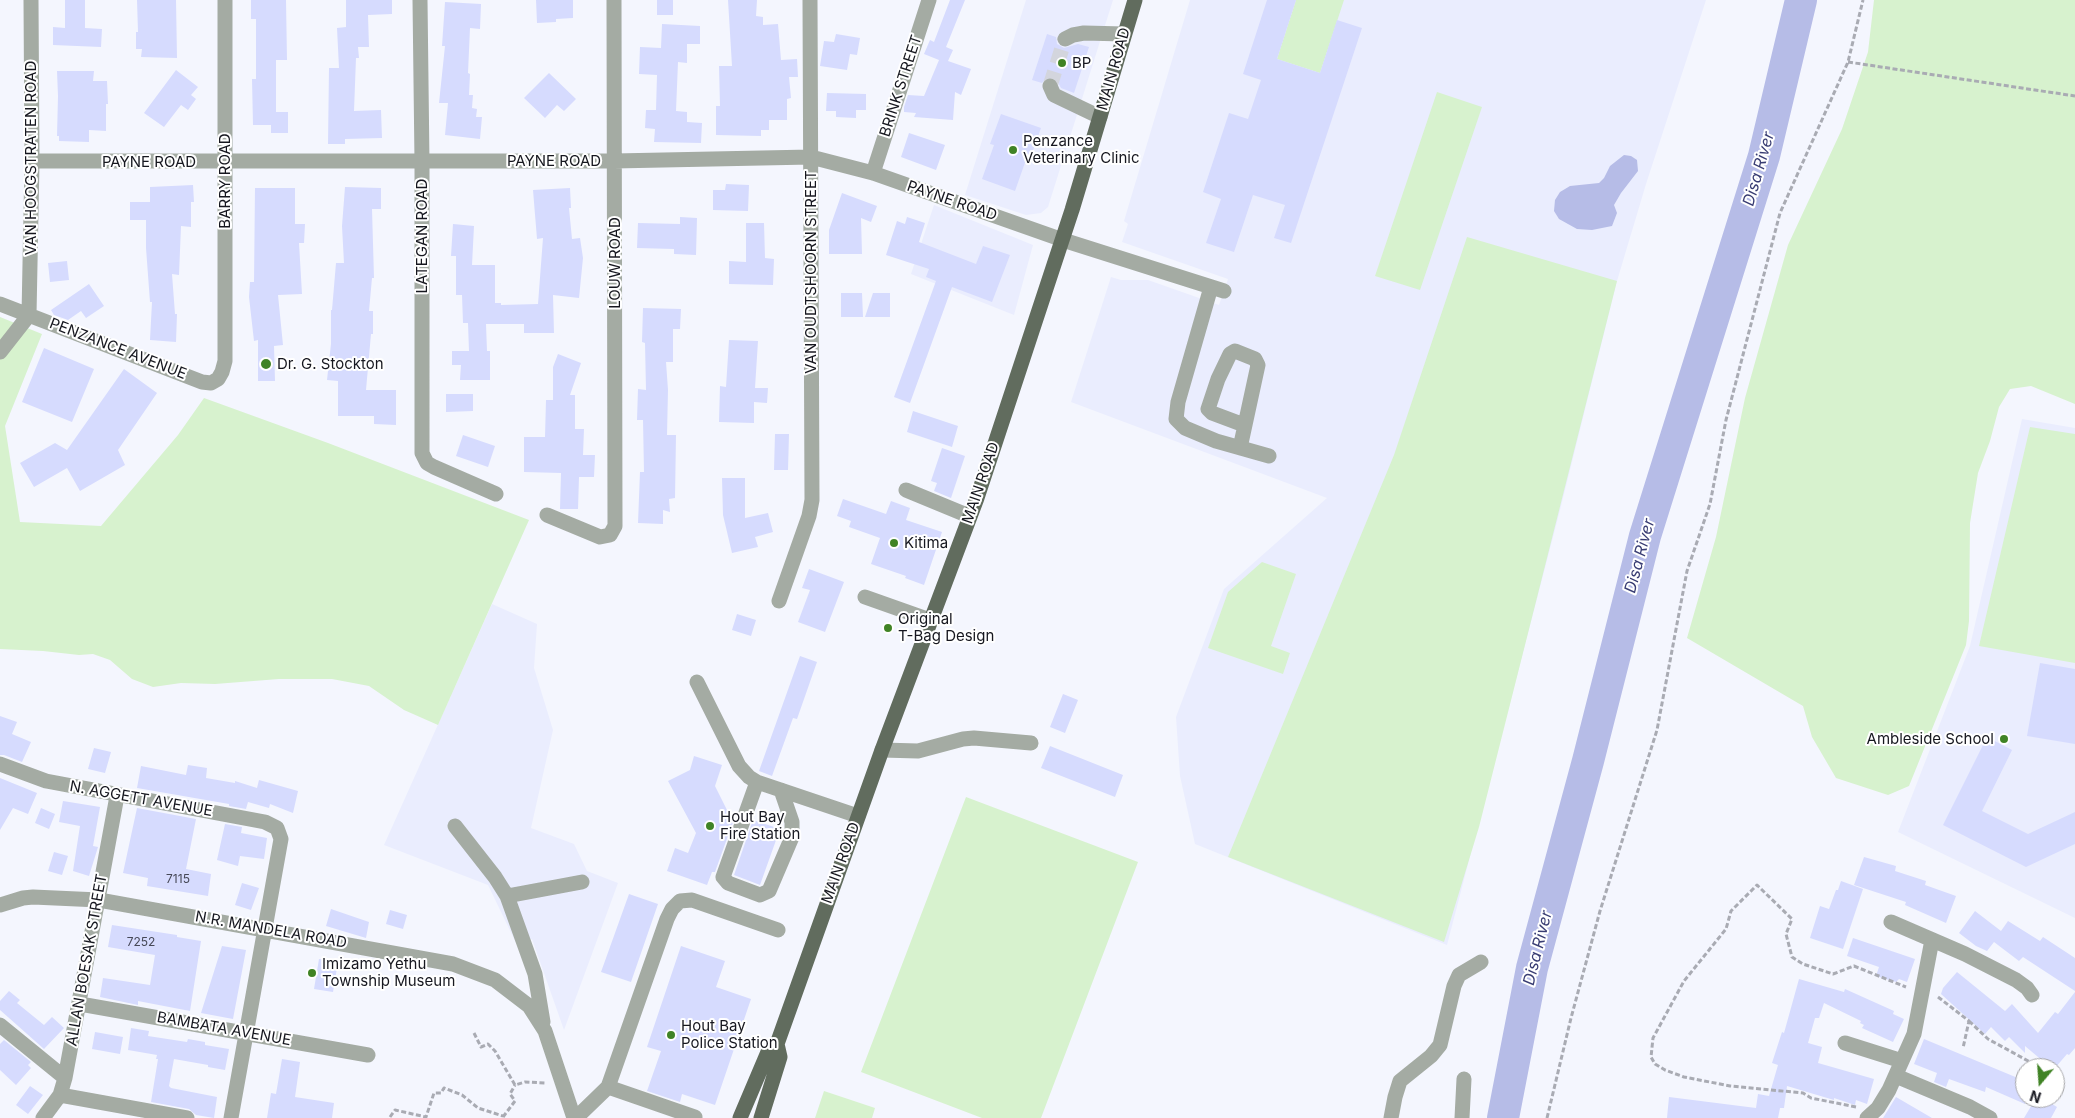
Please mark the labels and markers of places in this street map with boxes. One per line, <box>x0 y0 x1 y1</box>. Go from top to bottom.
place label: BP <box>1072 54 1091 72</box>
marker: BP <box>1056 57 1068 69</box>
place label: Penzance Veterinary Clinic <box>1023 132 1139 167</box>
marker: Penzance Veterinary Clinic <box>1007 144 1019 156</box>
place label: Dr. G. Stockton <box>277 355 384 373</box>
marker: Dr. G. Stockton <box>259 357 273 371</box>
place label: Kitima <box>904 534 948 552</box>
marker: Kitima <box>888 537 900 549</box>
place label: Original T-Bag Design <box>898 610 994 645</box>
marker: Original T-Bag Design <box>882 622 894 634</box>
place label: Ambleside School <box>1867 730 1994 748</box>
marker: Ambleside School <box>1998 733 2010 745</box>
place label: Hout Bay Fire Station <box>720 808 800 843</box>
marker: Hout Bay Fire Station <box>704 820 716 832</box>
place label: Imizamo Yethu Township Museum <box>322 955 455 990</box>
marker: Imizamo Yethu Township Museum <box>306 967 318 979</box>
place label: Hout Bay Police Station <box>681 1017 778 1052</box>
marker: Hout Bay Police Station <box>665 1029 677 1041</box>

